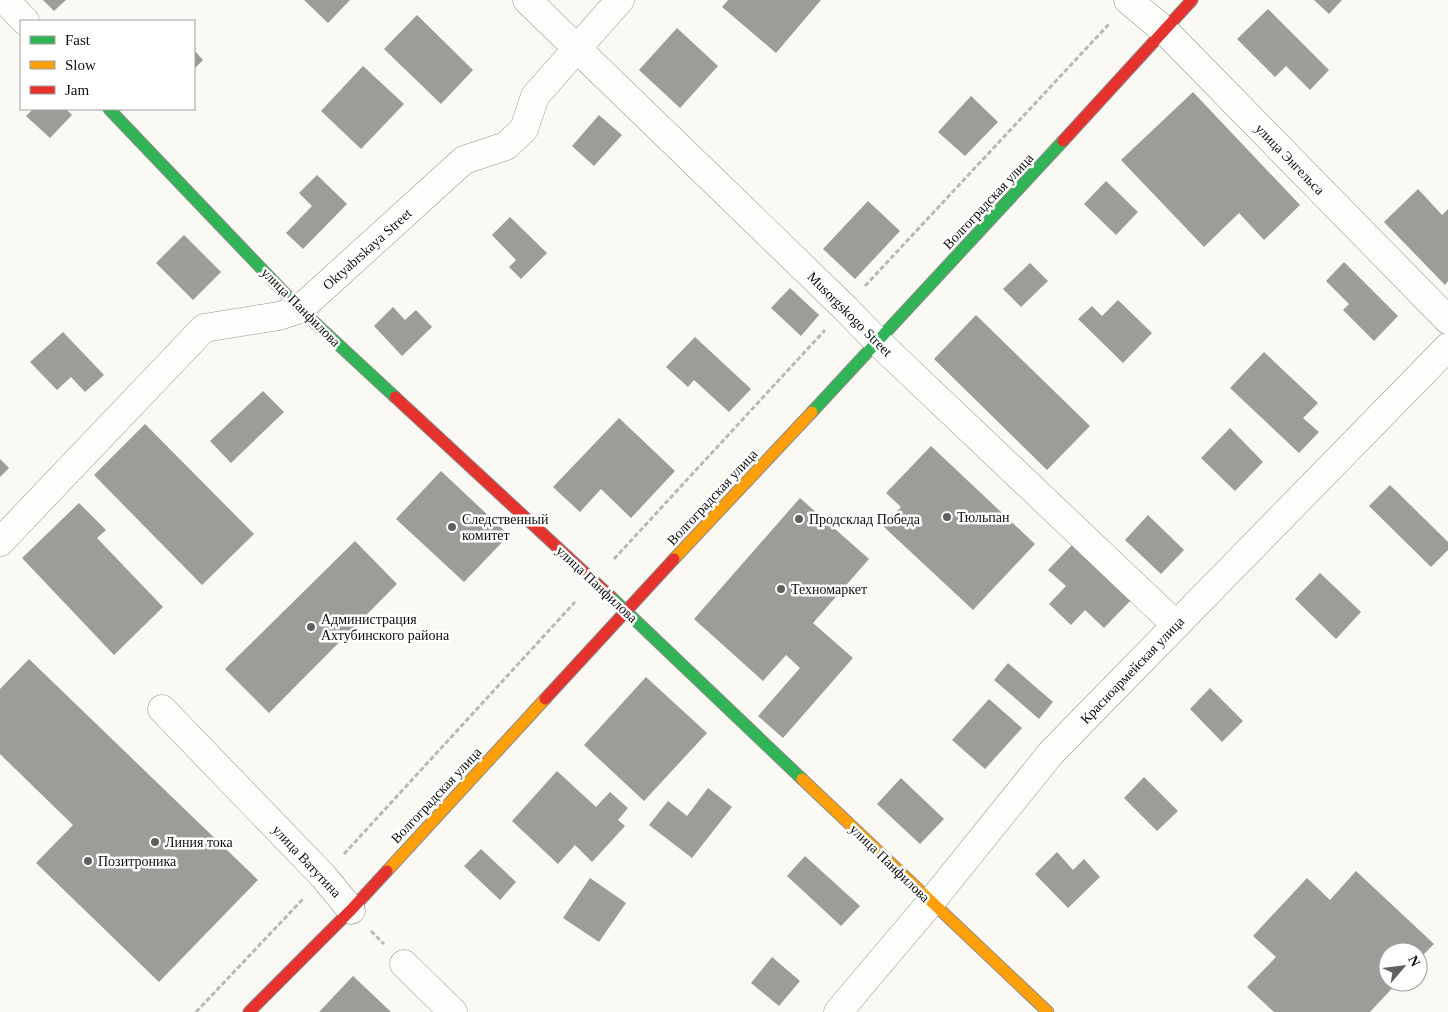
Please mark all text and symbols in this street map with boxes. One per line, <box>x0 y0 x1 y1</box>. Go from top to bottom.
legend <box>20 20 195 110</box>
text: Fast <box>65 32 91 48</box>
text: Slow <box>65 57 96 73</box>
text: Jam <box>65 82 89 98</box>
street label: улица Энгельса <box>1252 121 1328 198</box>
street label: Волгоградская улица <box>940 150 1037 252</box>
street label: Oktyabrskaya Street <box>320 206 415 293</box>
street label: улица Панфилова <box>258 265 344 350</box>
street label: Musorgskogo Street <box>804 269 895 360</box>
street label: Волгоградская улица <box>664 446 761 548</box>
place label: Тюльпан <box>957 510 1010 525</box>
marker: Тюльпан <box>941 511 953 523</box>
place label: Следственный комитет <box>462 512 549 543</box>
place label: Продсклад Победа <box>809 512 921 527</box>
marker: Продсклад Победа <box>793 513 805 525</box>
marker: Следственный комитет <box>446 521 458 533</box>
street label: улица Панфилова <box>553 543 641 626</box>
place label: Техномаркет <box>791 582 867 597</box>
marker: Техномаркет <box>775 583 787 595</box>
place label: Администрация Ахтубинского района <box>321 612 450 643</box>
street label: Красноармейская улица <box>1078 613 1188 727</box>
marker: Администрация Ахтубинского района <box>305 621 317 633</box>
street label: Волгоградская улица <box>388 744 485 846</box>
street label: улица Панфилова <box>847 821 933 906</box>
street label: улица Ватутина <box>269 822 345 901</box>
place label: Линия тока <box>165 835 233 850</box>
marker: Линия тока <box>149 836 161 848</box>
place label: Позитроника <box>98 854 177 869</box>
marker: Позитроника <box>82 855 94 867</box>
north arrow <box>1378 942 1428 992</box>
text: N <box>1405 953 1423 969</box>

